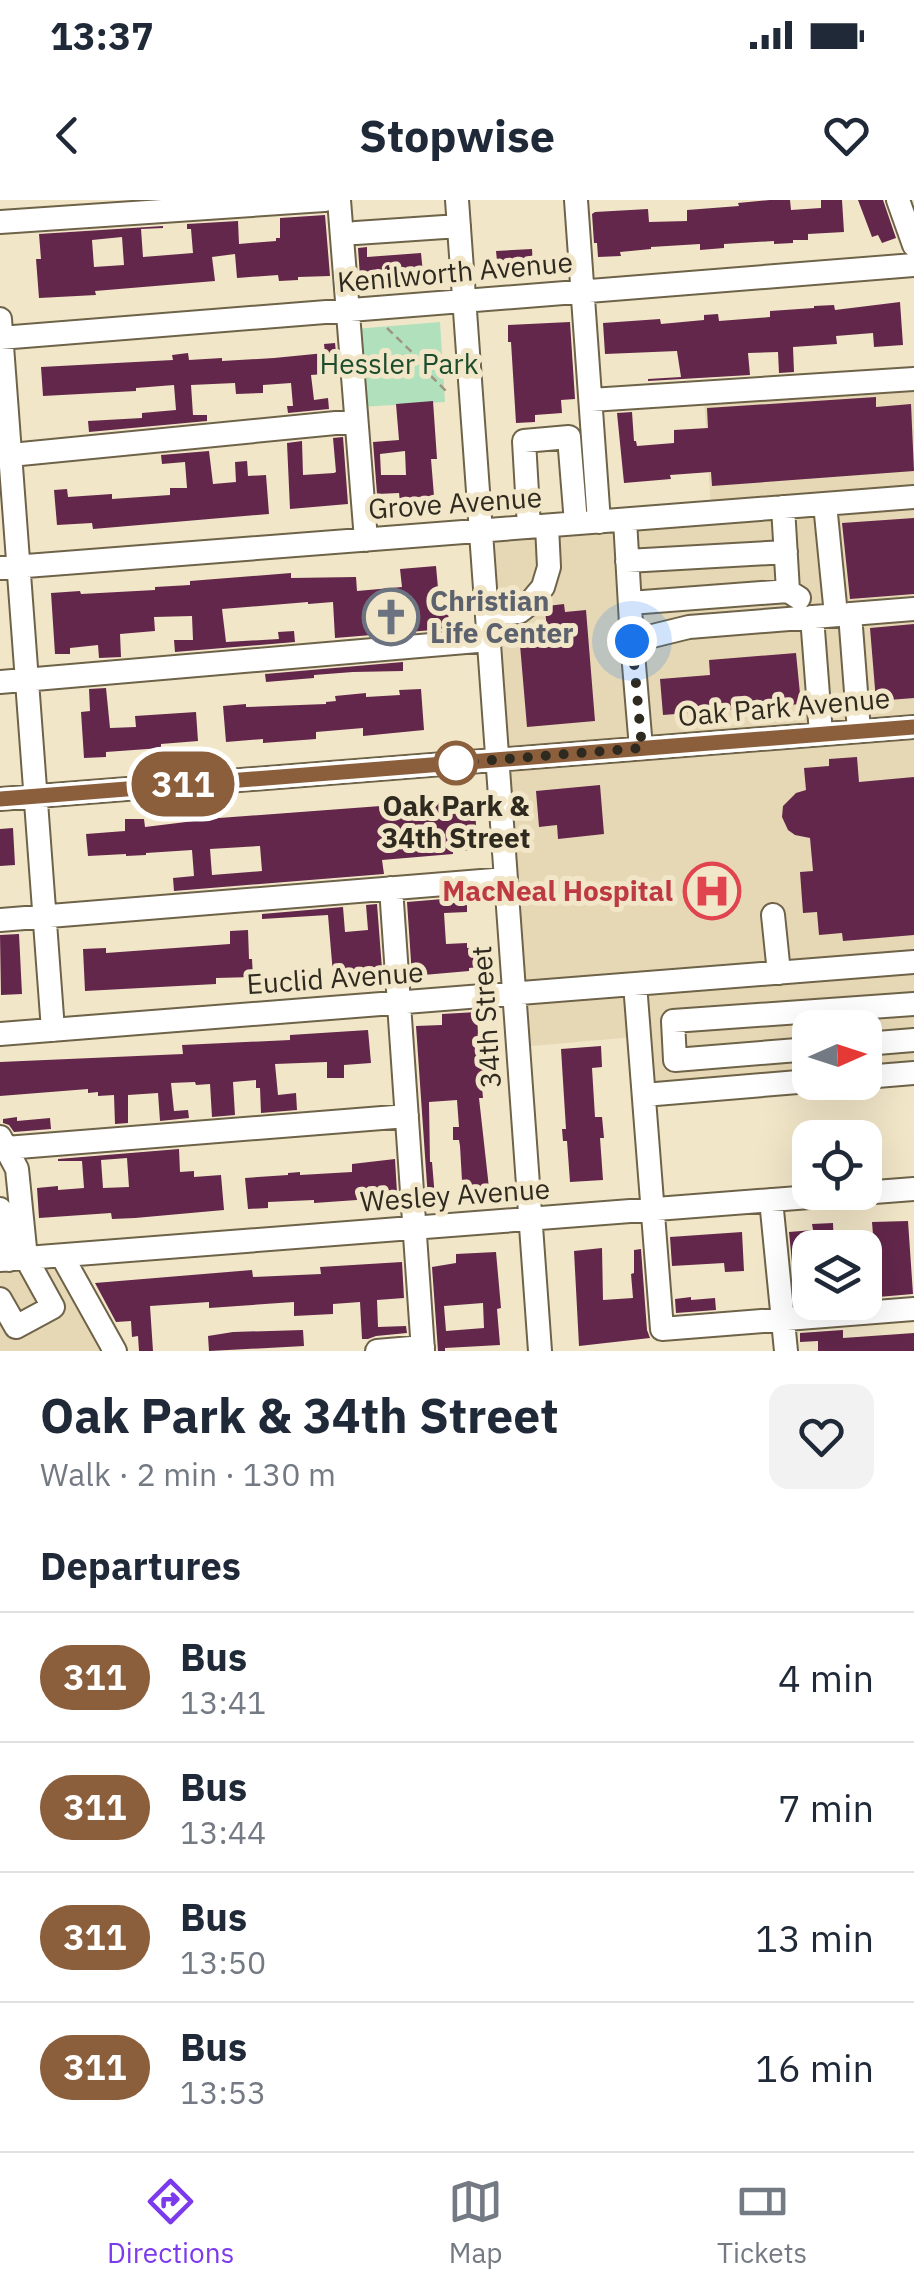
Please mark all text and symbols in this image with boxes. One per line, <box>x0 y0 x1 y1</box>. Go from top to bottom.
text: 13:37 <box>50 11 154 60</box>
text: Stopwise <box>359 106 555 164</box>
icon: back <box>40 108 95 163</box>
icon: heart <box>819 108 874 163</box>
street label: Kenilworth Avenue <box>336 243 574 300</box>
park label: Hessler Park <box>320 345 479 382</box>
street label: Grove Avenue <box>367 478 543 527</box>
place label: Christian Life Center <box>430 582 574 651</box>
church icon: Christian Life Center <box>361 587 421 647</box>
your location <box>607 616 657 666</box>
street label: Oak Park Avenue <box>676 679 892 734</box>
marker: Oak Park & 34th Street <box>435 742 477 784</box>
line badge: 311 <box>126 752 240 816</box>
text: 311 <box>151 761 215 807</box>
place label: Oak Park & 34th Street <box>381 787 531 856</box>
hospital icon: MacNeal Hospital <box>682 861 742 921</box>
place label: MacNeal Hospital <box>442 872 673 909</box>
street label: 34th Street <box>462 945 509 1090</box>
street label: Euclid Avenue <box>245 953 425 1002</box>
north arrow <box>792 1010 882 1100</box>
map controls <box>792 1010 882 1320</box>
button: locate <box>792 1120 882 1210</box>
street label: Wesley Avenue <box>359 1169 551 1220</box>
button: layers <box>792 1230 882 1320</box>
text: Oak Park & 34th Street <box>40 1384 559 1446</box>
button: heart <box>769 1384 874 1489</box>
text: Walk · 2 min · 130 m <box>40 1453 336 1495</box>
text: Departures <box>40 1541 241 1590</box>
text: Bus <box>180 1632 247 1681</box>
text: 4 min <box>778 1653 874 1702</box>
text: 311 <box>63 1654 127 1700</box>
text: 13:41 <box>180 1681 266 1723</box>
text: Bus <box>180 1762 247 1811</box>
text: 7 min <box>778 1783 874 1832</box>
text: 311 <box>63 1784 127 1830</box>
text: 13:44 <box>180 1811 266 1853</box>
text: Bus <box>180 1892 247 1941</box>
text: 13 min <box>755 1913 874 1962</box>
text: 311 <box>63 1914 127 1960</box>
text: 13:50 <box>180 1941 266 1983</box>
text: Bus <box>180 2022 247 2071</box>
text: 16 min <box>755 2043 874 2092</box>
text: 311 <box>63 2044 127 2090</box>
text: 13:53 <box>180 2071 266 2113</box>
tab: Directions <box>107 2174 234 2271</box>
tab: Map <box>448 2174 503 2271</box>
tab: Tickets <box>717 2174 807 2271</box>

